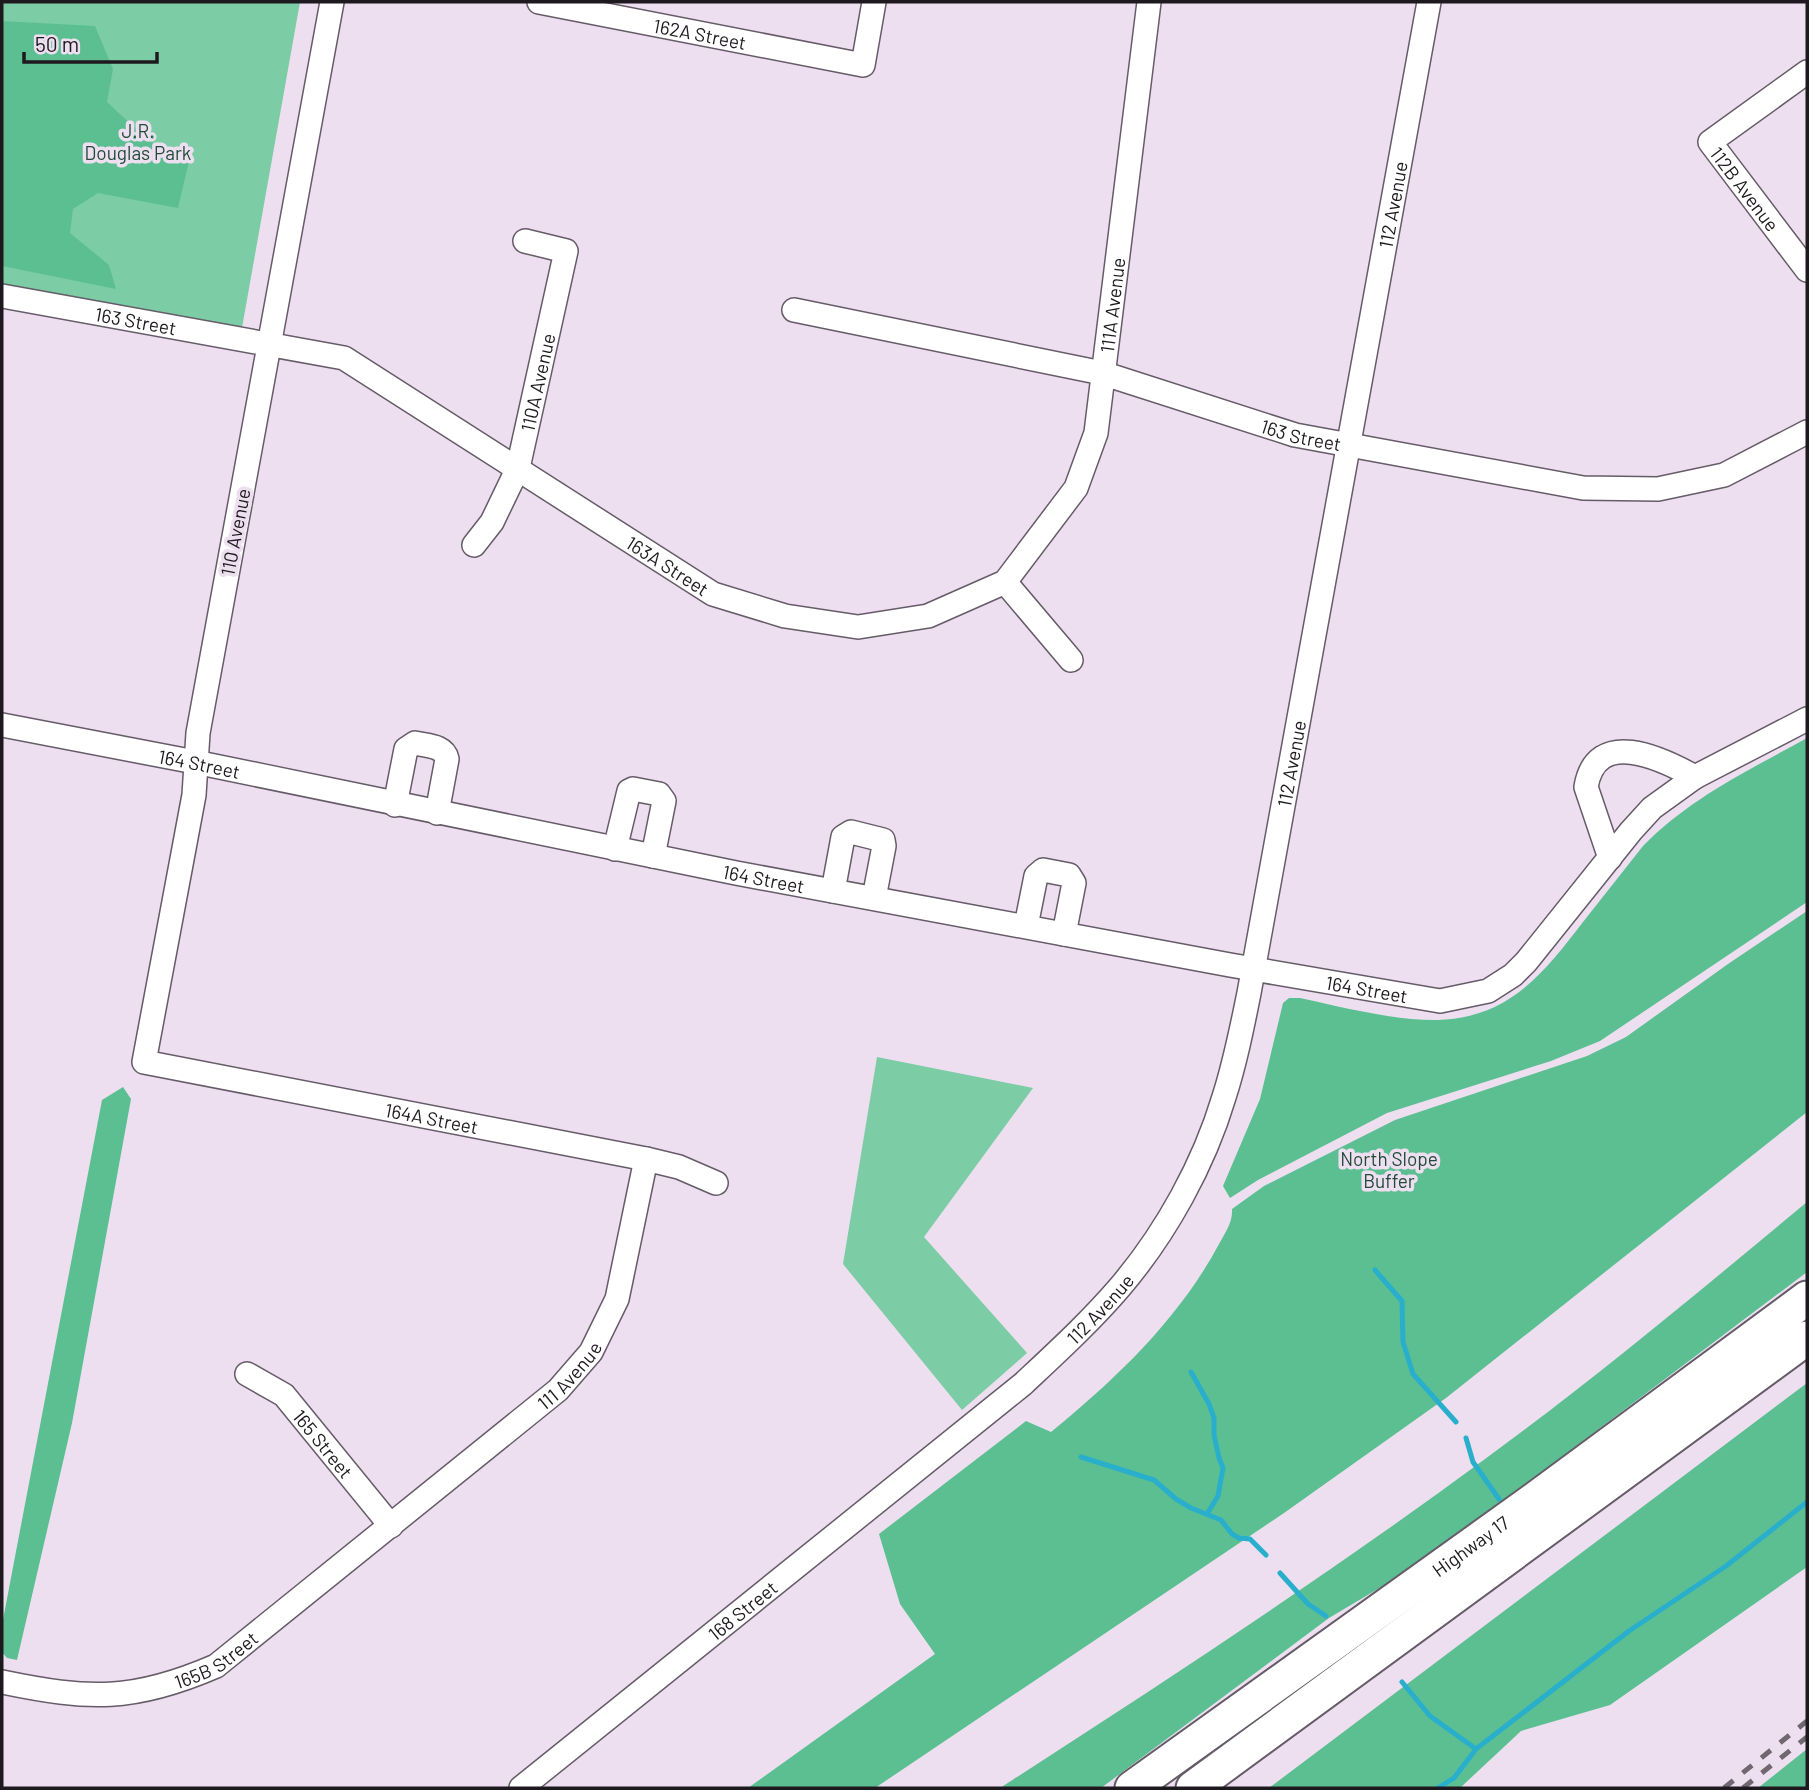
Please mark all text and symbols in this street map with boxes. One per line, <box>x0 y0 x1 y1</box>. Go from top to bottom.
street label: 162A Street <box>652 13 748 54</box>
scale bar <box>24 21 158 65</box>
text: 50 m <box>35 31 79 56</box>
park label: J.R. Douglas Park <box>85 119 191 164</box>
street label: 112B Avenue <box>1706 142 1785 235</box>
street label: 112 Avenue <box>1373 159 1411 250</box>
street label: 111A Avenue <box>1094 256 1129 354</box>
street label: 163 Street <box>93 302 178 339</box>
street label: 110A Avenue <box>515 331 559 433</box>
street label: 163 Street <box>1258 413 1343 455</box>
street label: 110 Avenue <box>215 486 255 578</box>
street label: 163A Street <box>622 530 713 600</box>
street label: 112 Avenue <box>1272 718 1310 809</box>
street label: 164 Street <box>157 744 242 782</box>
street label: 164 Street <box>721 859 806 897</box>
street label: 164 Street <box>1324 970 1409 1007</box>
street label: 164A Street <box>383 1097 480 1138</box>
park label: North Slope Buffer <box>1340 1147 1438 1192</box>
street label: 112 Avenue <box>1061 1269 1138 1348</box>
street label: 111 Avenue <box>532 1338 606 1414</box>
street label: 165 Street <box>289 1404 358 1482</box>
street label: Highway 17 <box>1427 1510 1513 1581</box>
street label: 168 Street <box>703 1575 781 1645</box>
street label: 165B Street <box>171 1626 262 1693</box>

